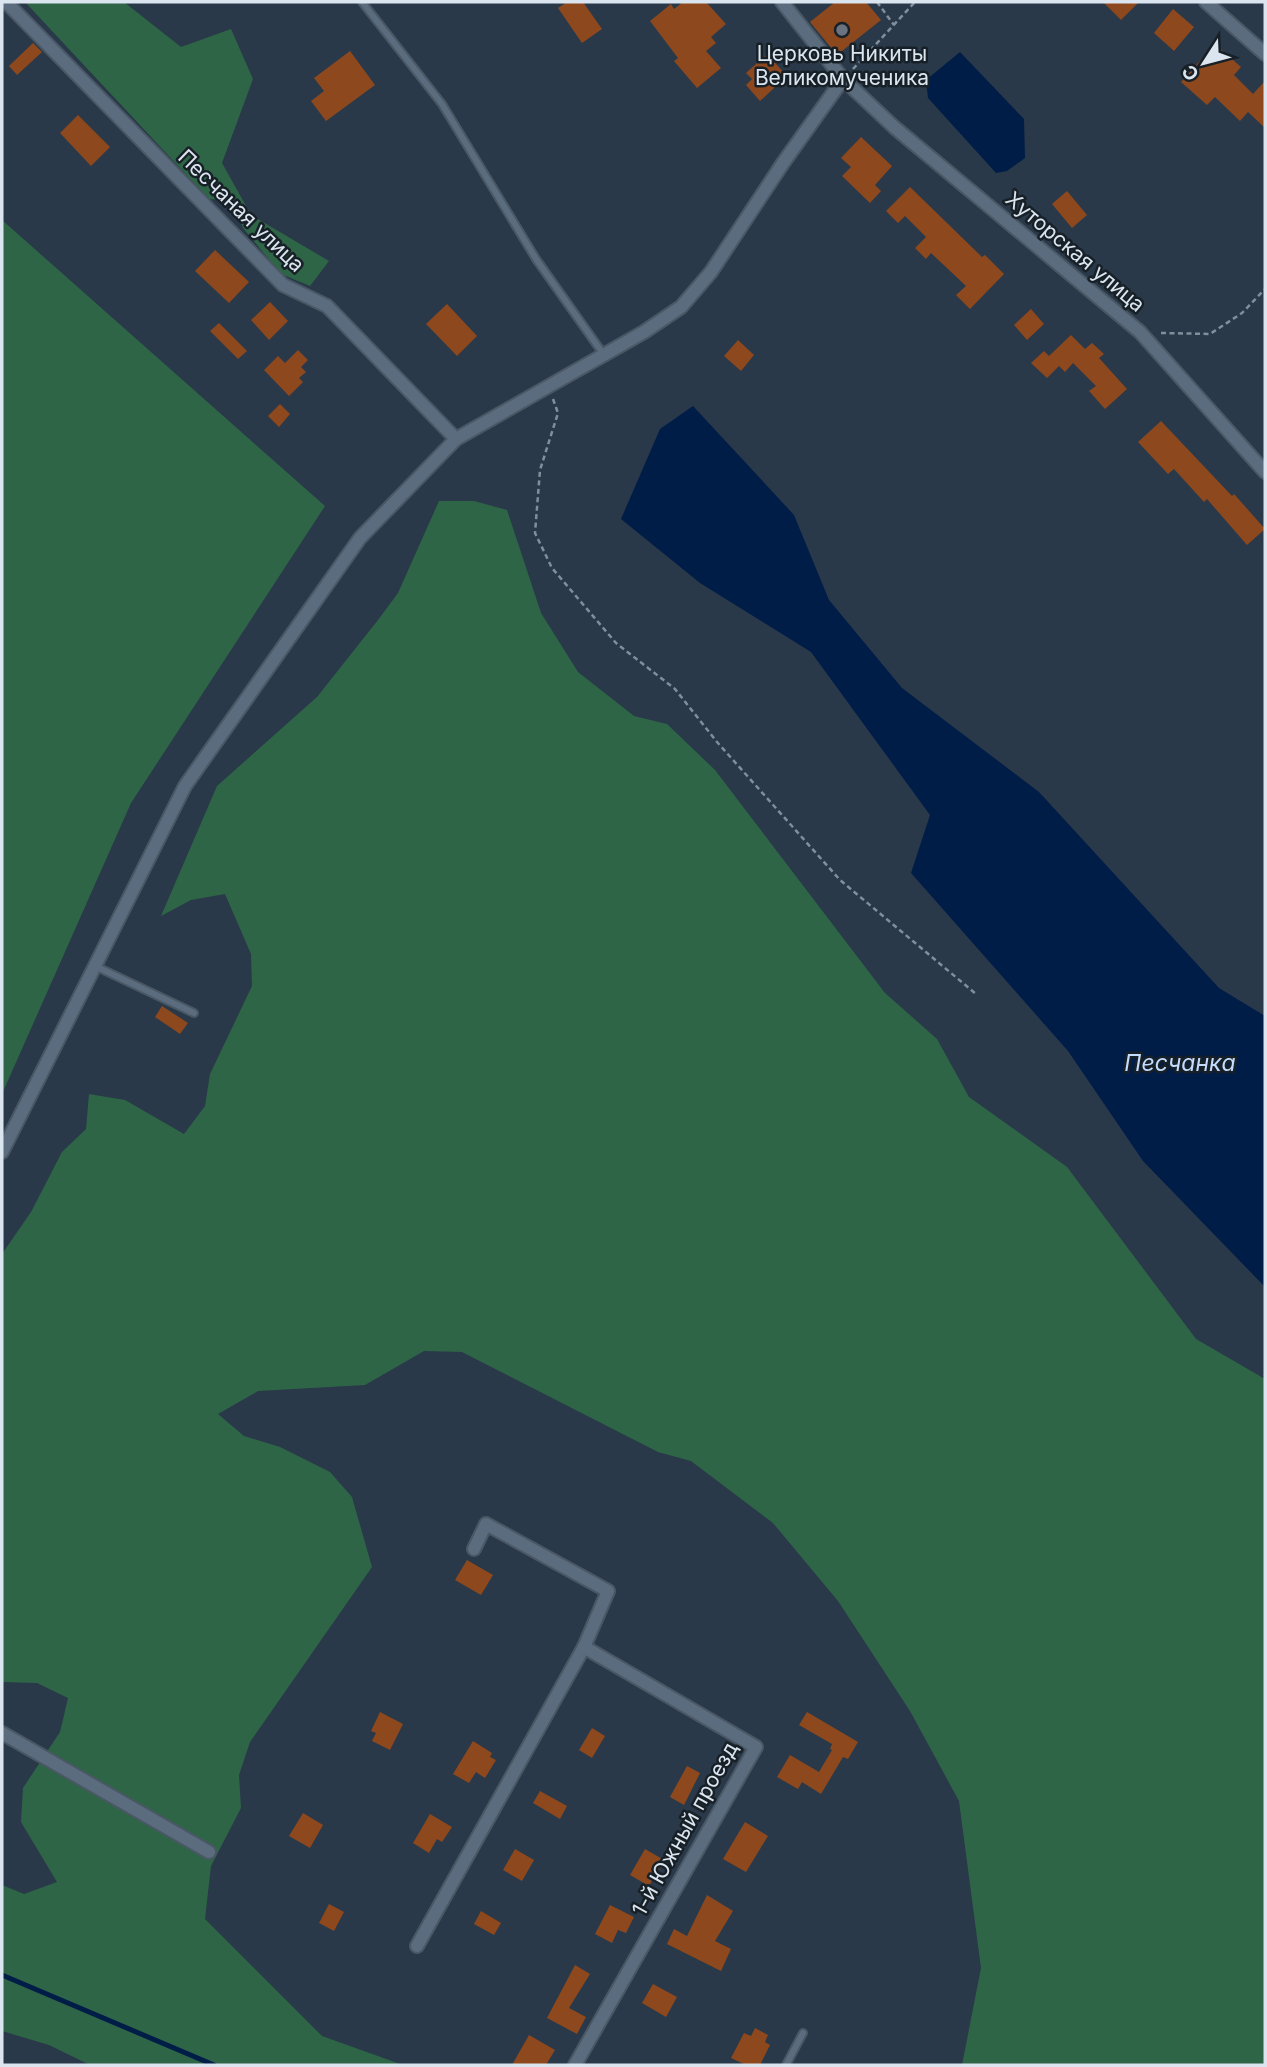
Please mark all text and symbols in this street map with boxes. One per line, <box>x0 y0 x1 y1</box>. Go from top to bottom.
marker: Церковь Никиты Великомученика <box>834 22 850 38</box>
north arrow <box>1169 28 1239 98</box>
place label: Церковь Никиты Великомученика <box>755 41 929 90</box>
text: С <box>1177 60 1204 85</box>
street label: Песчаная улица <box>173 144 310 277</box>
street label: Хуторская улица <box>1001 186 1150 317</box>
water label: Песчанка <box>1124 1049 1236 1077</box>
street label: 1-й Южный проезд <box>626 1738 743 1920</box>

